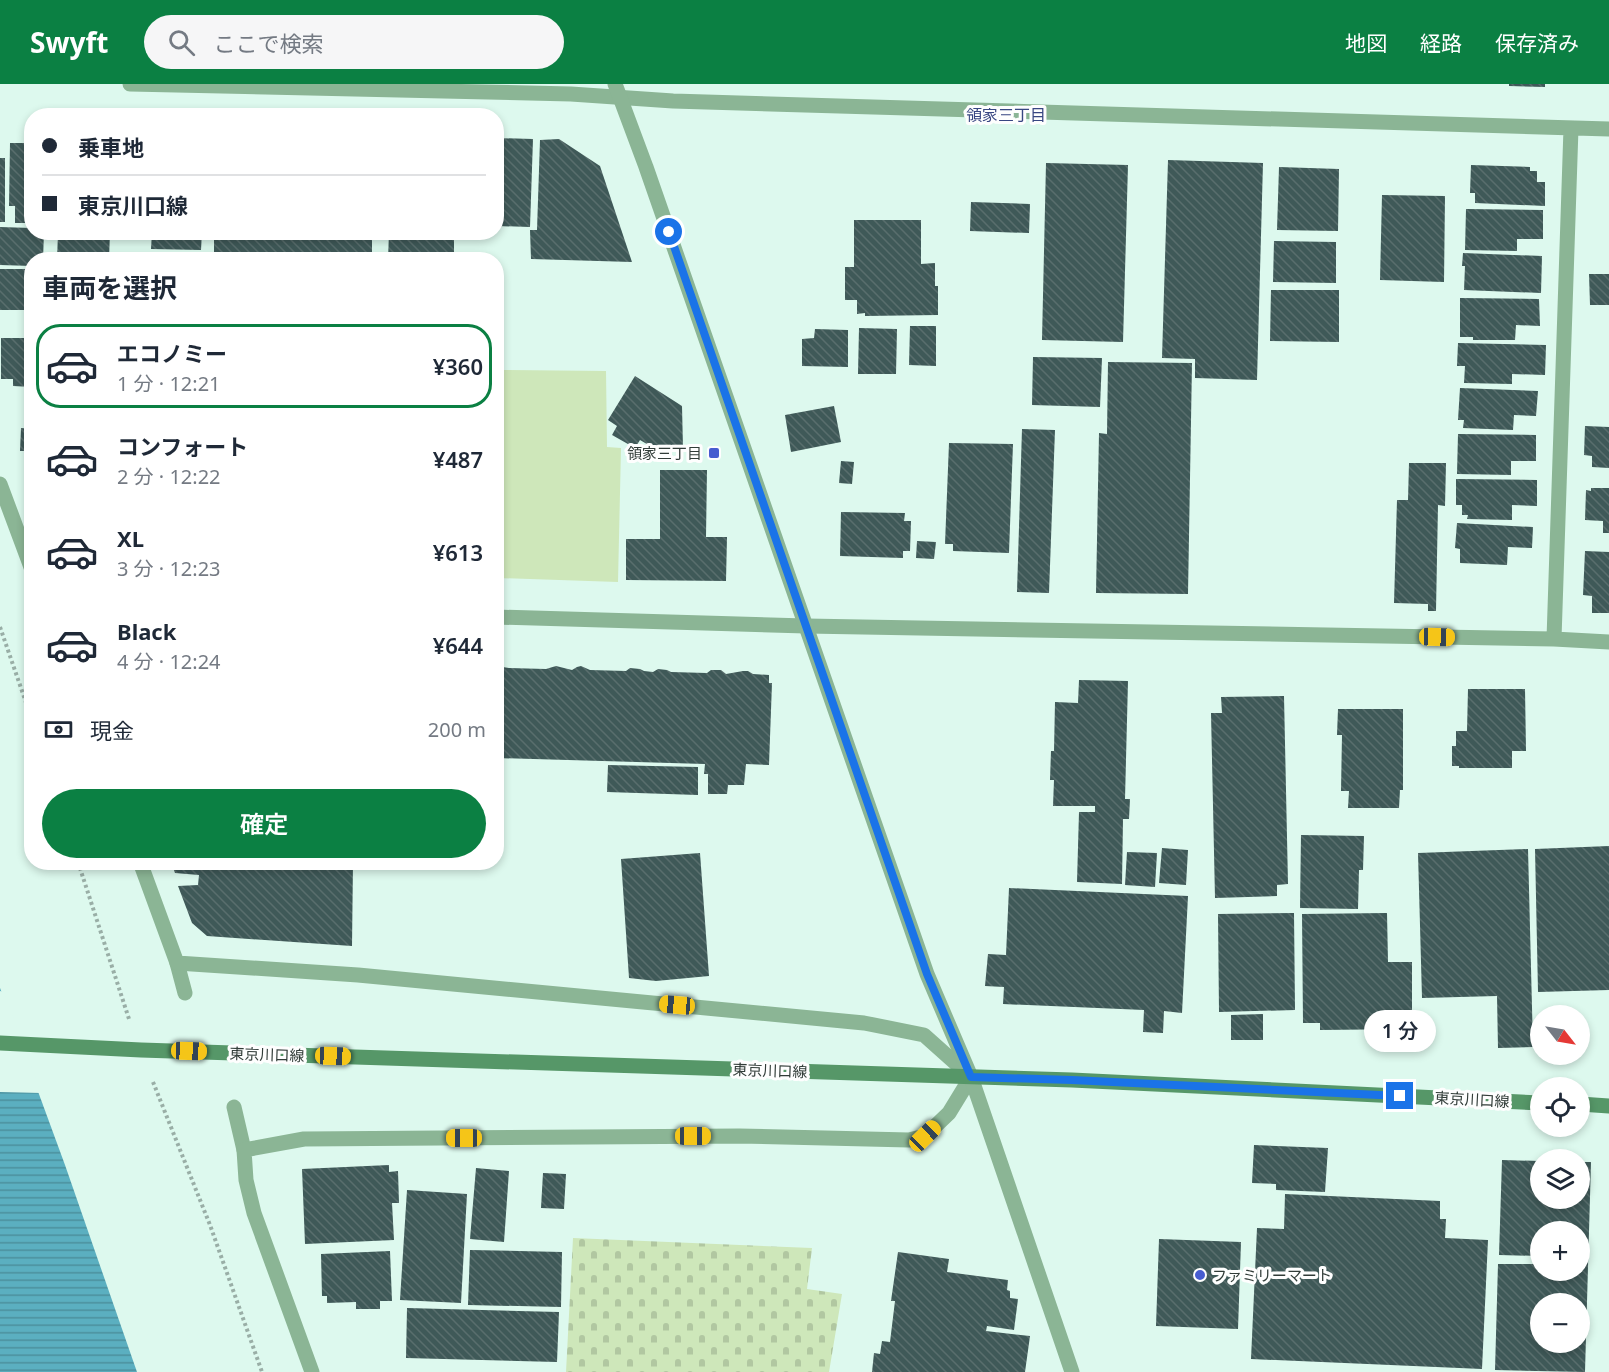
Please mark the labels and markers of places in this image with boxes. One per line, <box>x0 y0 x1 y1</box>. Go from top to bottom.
place label: 領家三丁目 <box>627 443 702 463</box>
marker: 領家三丁目 <box>707 446 721 460</box>
place label: ファミリーマート <box>1212 1265 1332 1285</box>
marker: ファミリーマート <box>1193 1268 1207 1282</box>

